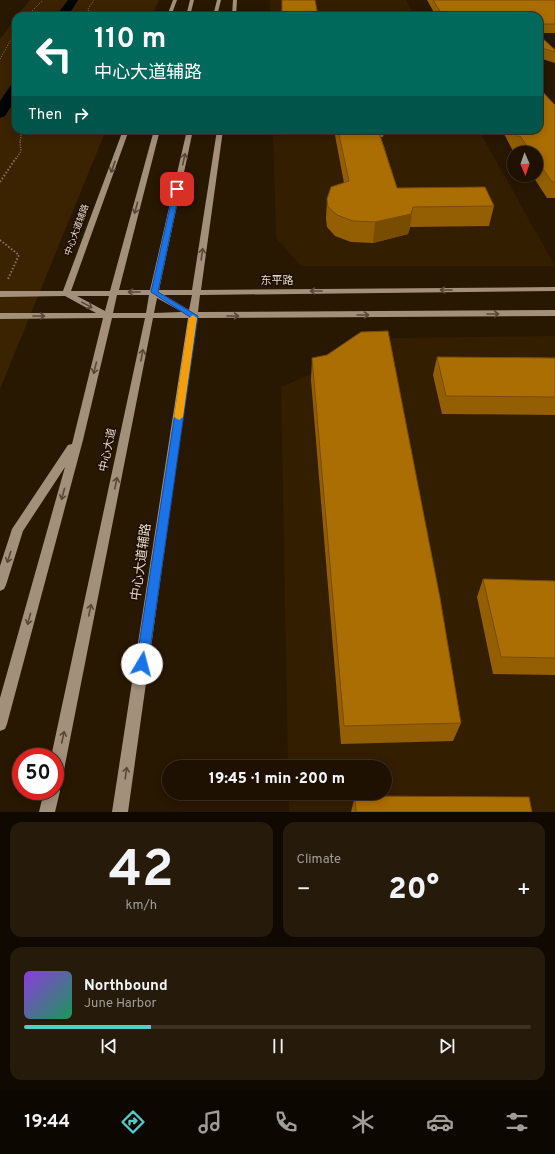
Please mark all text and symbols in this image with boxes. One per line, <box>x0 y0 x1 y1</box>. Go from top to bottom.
text: 110 m <box>94 22 166 58</box>
icon: left <box>28 28 80 80</box>
text: 中心大道辅路 <box>94 62 202 85</box>
icon: right <box>70 104 92 126</box>
text: Then <box>28 106 62 125</box>
north arrow <box>507 146 543 182</box>
map controls <box>507 146 543 182</box>
one-way arrow <box>180 153 188 166</box>
one-way arrow <box>109 160 116 173</box>
pin <box>160 172 194 206</box>
icon: arrive <box>166 178 188 200</box>
one-way arrow <box>132 201 139 214</box>
street label: 中心大道辅路 <box>63 203 91 257</box>
one-way arrow <box>198 248 206 261</box>
street label: 东平路 <box>261 274 294 288</box>
one-way arrow <box>440 286 453 294</box>
one-way arrow <box>310 287 323 295</box>
one-way arrow <box>128 288 141 296</box>
one-way arrow <box>81 301 93 309</box>
one-way arrow <box>486 310 499 318</box>
one-way arrow <box>356 311 369 319</box>
one-way arrow <box>32 312 45 320</box>
one-way arrow <box>226 312 239 320</box>
one-way arrow <box>138 349 146 362</box>
one-way arrow <box>91 361 98 374</box>
street label: 中心大道 <box>97 427 119 473</box>
one-way arrow <box>113 477 121 490</box>
one-way arrow <box>59 487 66 500</box>
street label: 中心大道辅路 <box>129 522 155 602</box>
one-way arrow <box>5 551 12 564</box>
one-way arrow <box>86 604 94 617</box>
one-way arrow <box>24 612 32 625</box>
position arrow <box>121 643 163 685</box>
one-way arrow <box>59 731 67 744</box>
speed limit sign: 50 <box>12 748 64 800</box>
one-way arrow <box>122 767 130 780</box>
text: 19:45 · 1 min · 200 m <box>209 770 345 789</box>
text: 42 <box>109 839 174 905</box>
text: Climate <box>297 852 341 868</box>
text: 20° <box>388 872 439 909</box>
text: − <box>297 877 311 904</box>
text: + <box>517 877 531 904</box>
text: km/h <box>125 898 157 914</box>
text: Northbound <box>84 977 168 996</box>
text: June Harbor <box>84 996 157 1012</box>
icon: previous <box>98 1035 120 1057</box>
icon: pause <box>267 1035 289 1057</box>
icon: next <box>436 1035 458 1057</box>
icon: directions <box>119 1108 147 1136</box>
icon: music <box>196 1108 224 1136</box>
icon: phone <box>272 1108 300 1136</box>
icon: climate <box>349 1108 377 1136</box>
icon: car <box>426 1108 454 1136</box>
icon: filters <box>503 1108 531 1136</box>
text: 19:44 <box>24 1111 70 1134</box>

